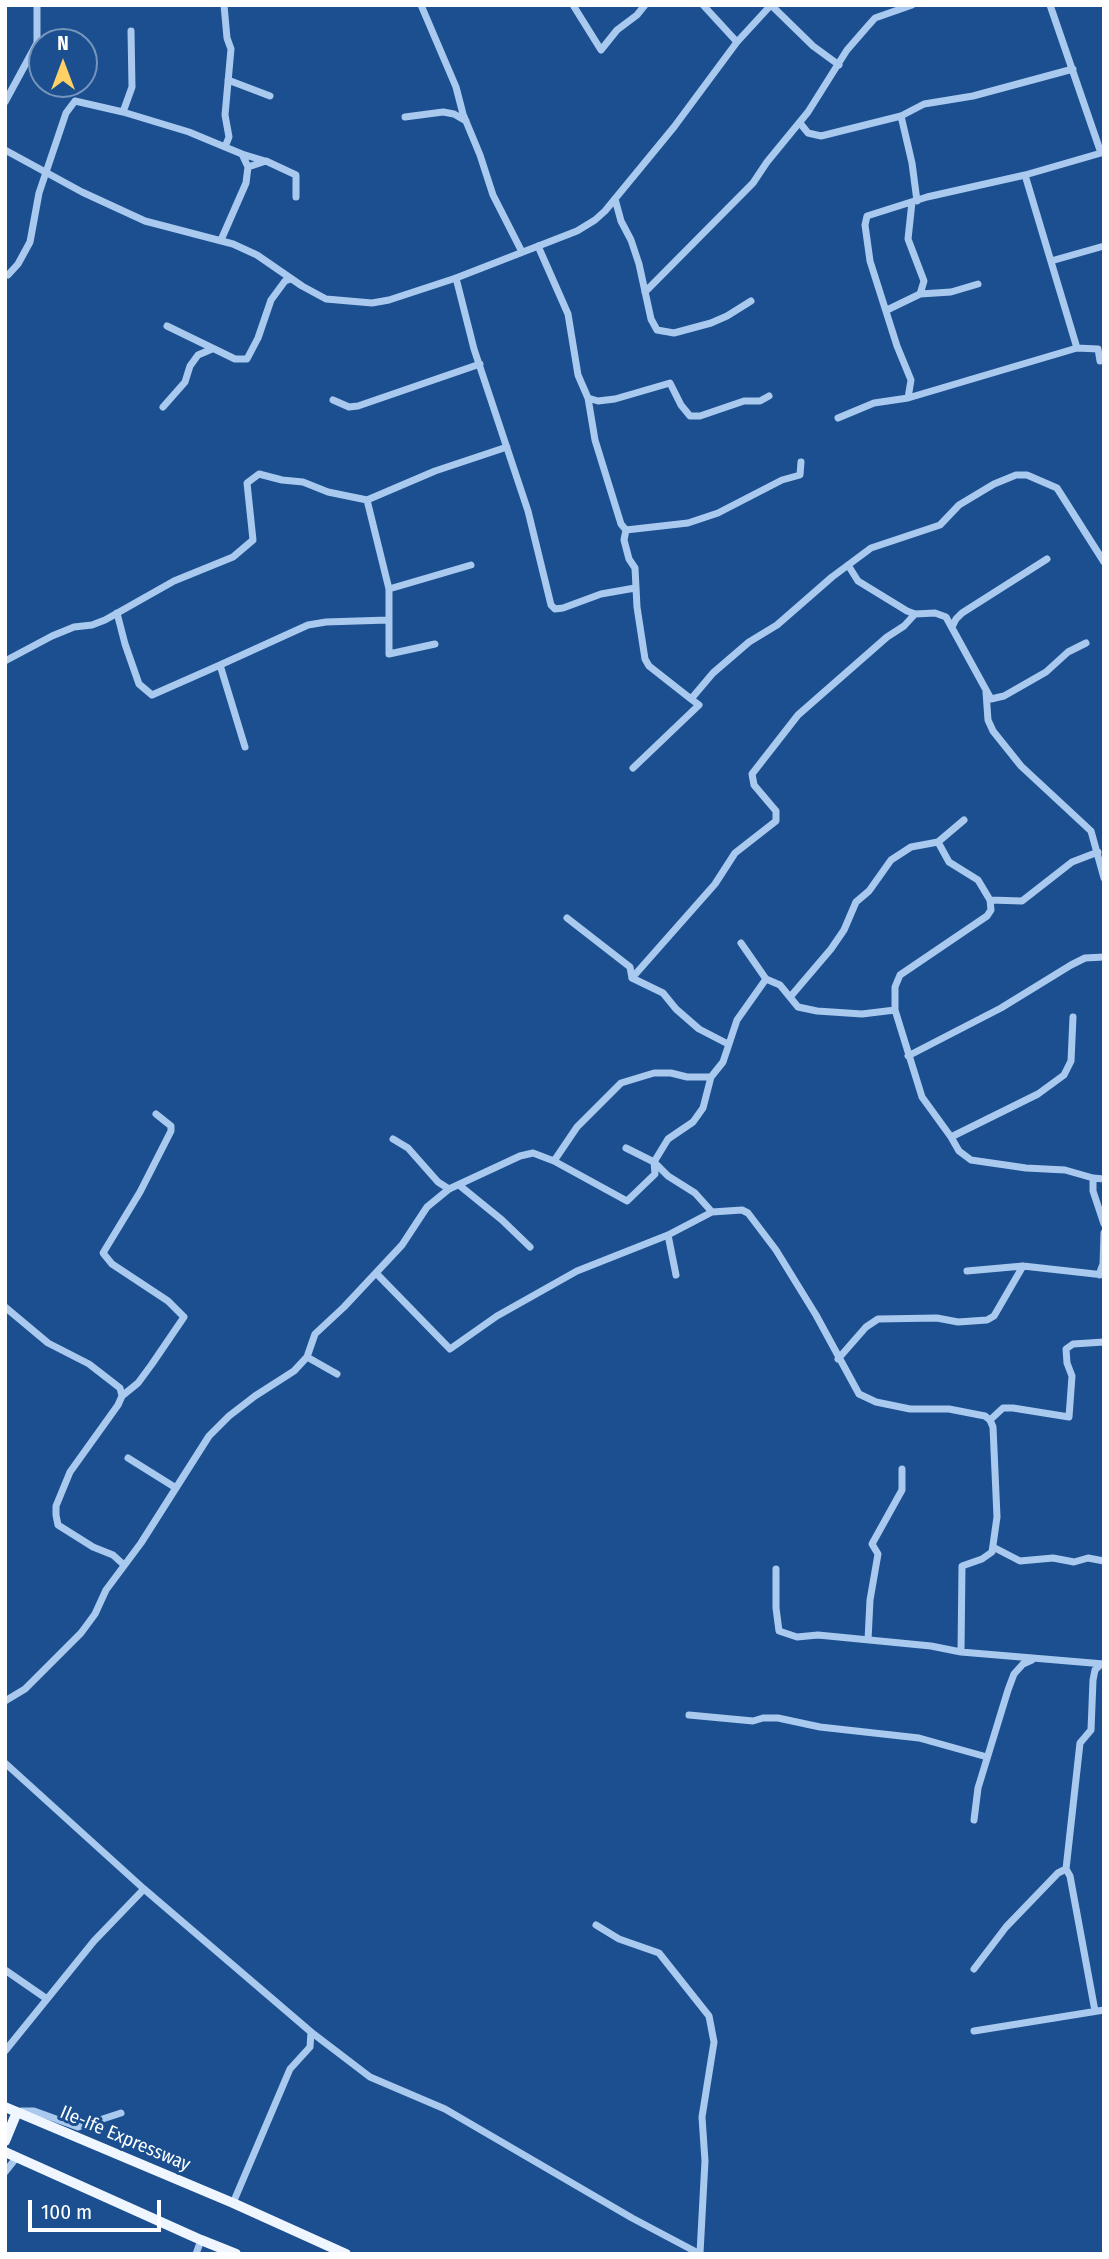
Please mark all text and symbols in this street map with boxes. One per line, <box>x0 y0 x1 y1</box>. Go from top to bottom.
north arrow <box>28 28 98 98</box>
text: N <box>57 32 69 55</box>
street label: Ile-Ife Expressway <box>56 2101 194 2177</box>
scale bar <box>32 2186 164 2230</box>
text: 100 m <box>41 2199 92 2225</box>

